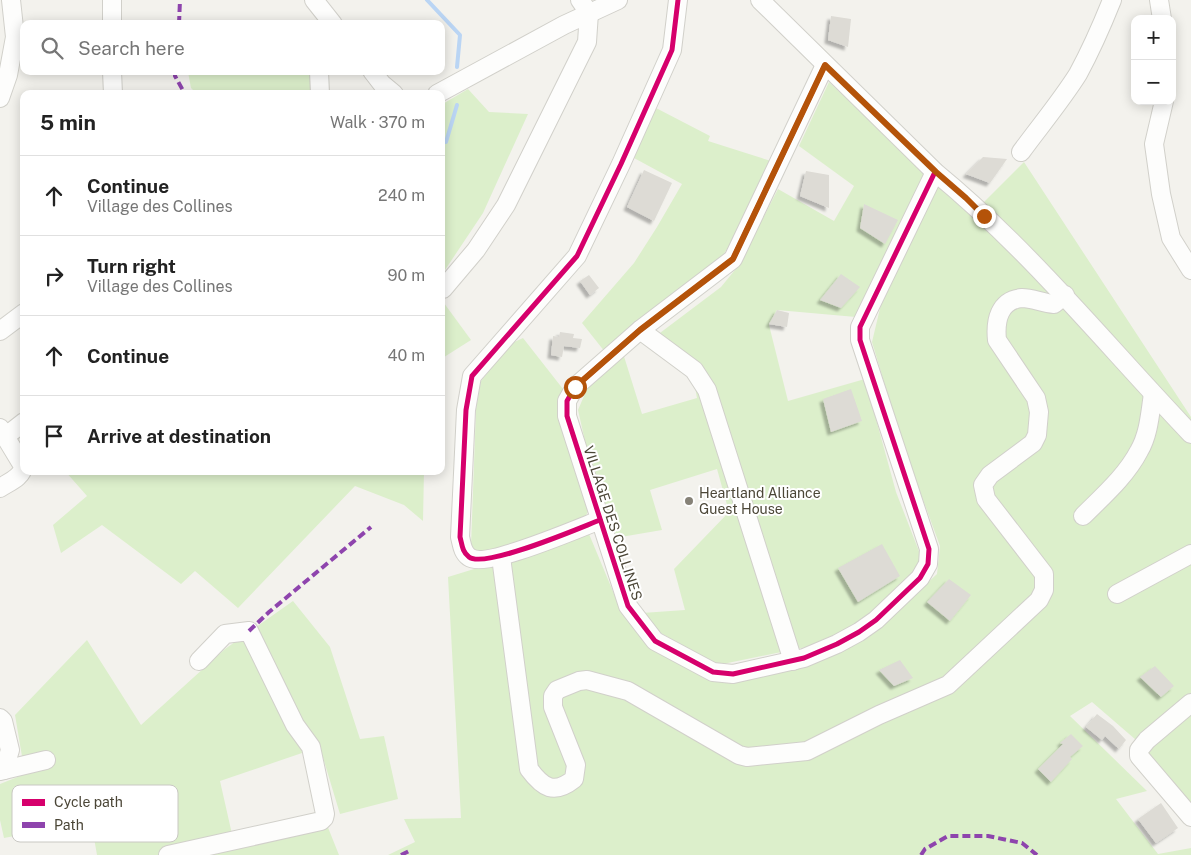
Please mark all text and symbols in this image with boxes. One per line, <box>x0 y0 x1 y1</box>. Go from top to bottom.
map controls <box>1131 15 1176 105</box>
button: + <box>1131 15 1176 60</box>
search box <box>20 20 445 75</box>
icon: search <box>38 34 66 62</box>
text: Search here <box>78 37 185 59</box>
button: − <box>1131 60 1176 105</box>
text: 5 min <box>40 110 96 135</box>
text: Walk · 370 m <box>330 113 425 132</box>
text: Continue <box>87 175 169 197</box>
icon: ahead <box>40 182 68 210</box>
text: 240 m <box>378 186 425 205</box>
text: Village des Collines <box>87 197 233 216</box>
route end <box>973 205 996 228</box>
text: Turn right <box>87 255 176 277</box>
icon: right <box>40 262 68 290</box>
text: 90 m <box>388 266 425 285</box>
text: Village des Collines <box>87 277 233 296</box>
icon: ahead <box>40 342 68 370</box>
text: Continue <box>87 345 169 367</box>
text: 40 m <box>387 346 425 365</box>
route start <box>564 376 587 399</box>
icon: arrive <box>40 422 68 450</box>
text: Arrive at destination <box>87 425 271 447</box>
street label: VILLAGE DES COLLINES <box>580 444 646 602</box>
place label: Heartland Alliance Guest House <box>699 485 821 517</box>
marker: Heartland Alliance Guest House <box>683 495 695 507</box>
legend <box>12 785 178 842</box>
text: Cycle path <box>54 794 123 810</box>
text: Path <box>54 817 84 833</box>

